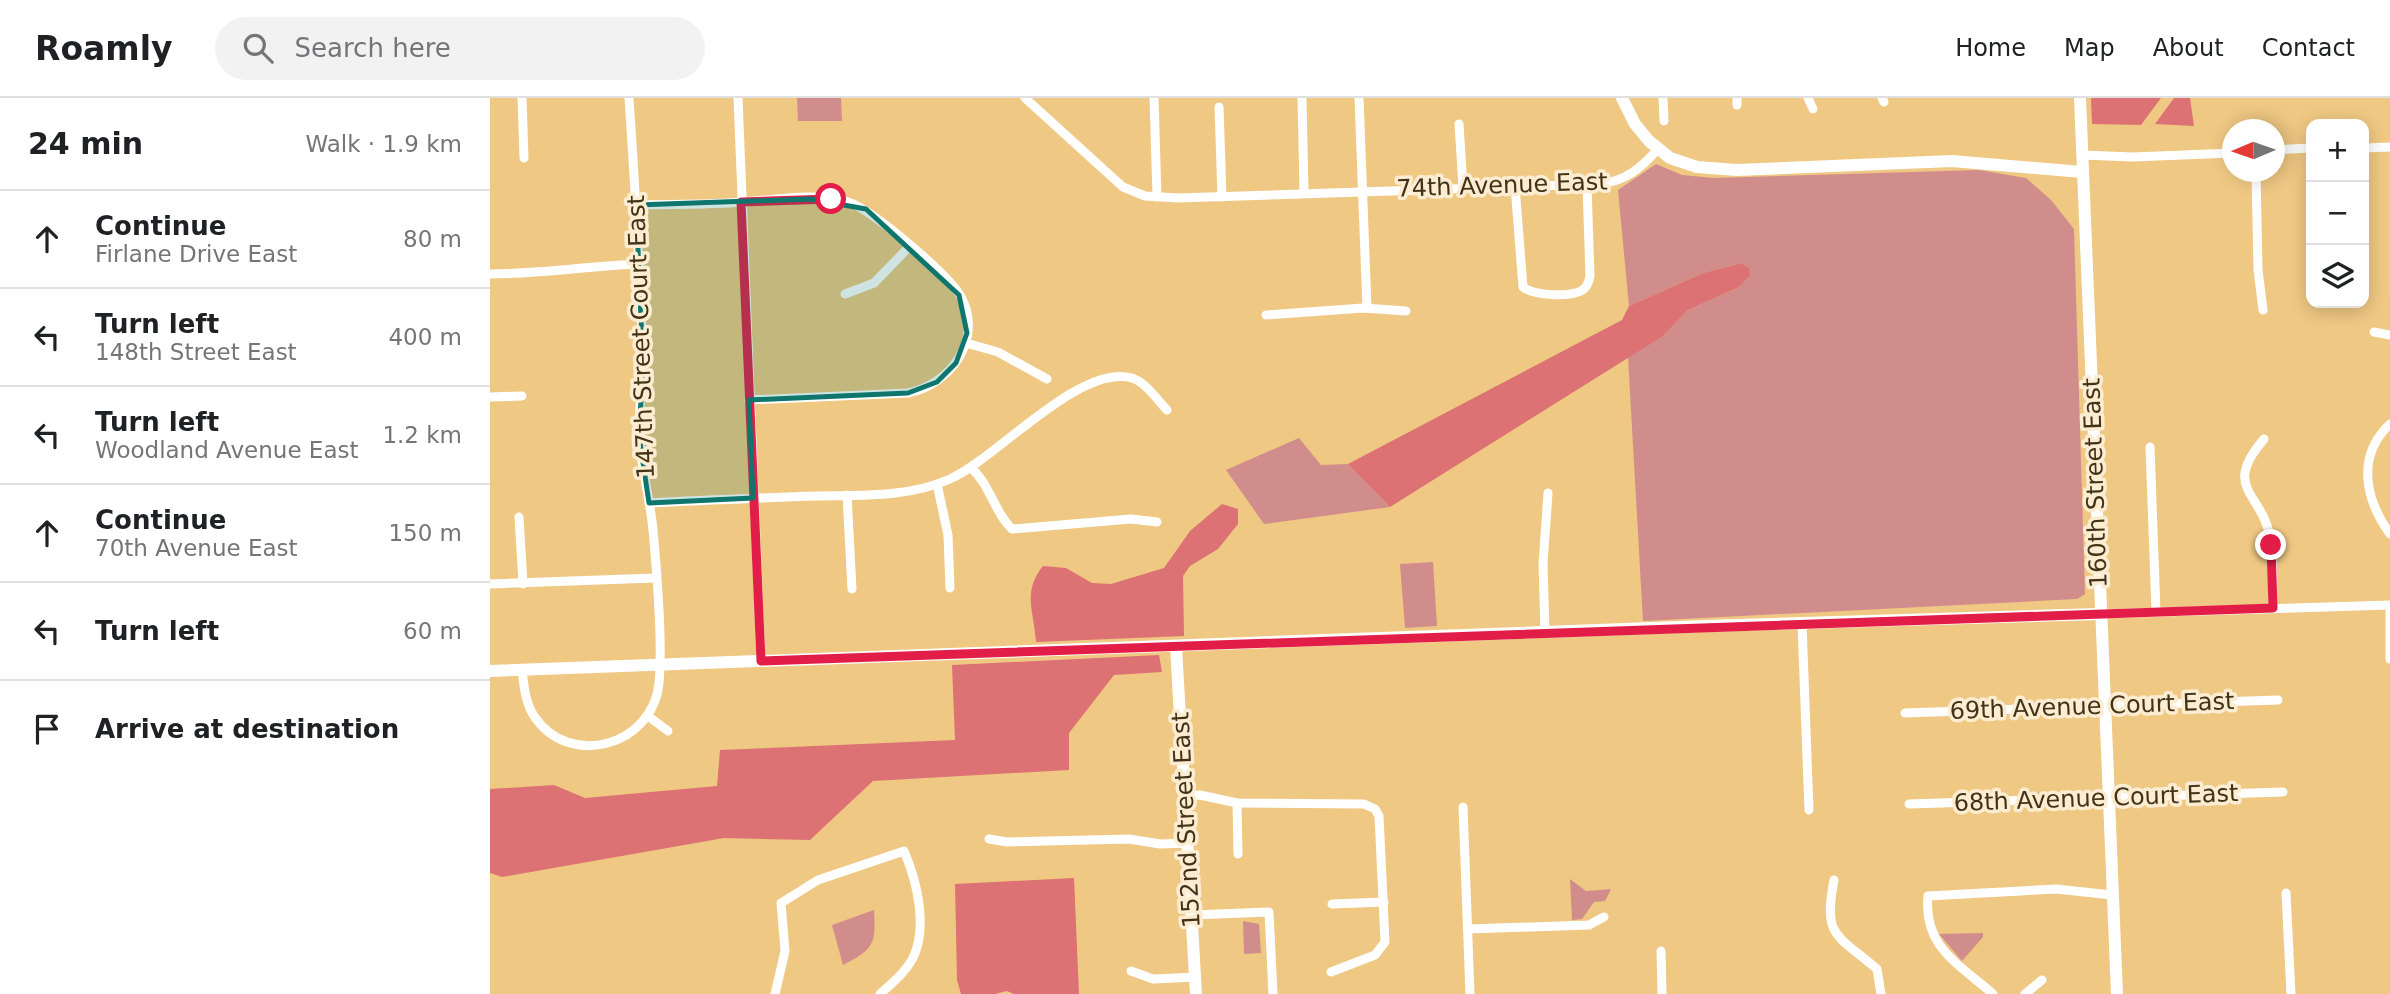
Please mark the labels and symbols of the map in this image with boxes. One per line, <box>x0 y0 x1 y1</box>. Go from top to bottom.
north arrow <box>2222 119 2285 182</box>
street label: 74th Avenue East <box>1396 167 1608 203</box>
route start <box>815 183 846 214</box>
street label: 147th Street Court East <box>622 195 660 479</box>
street label: 160th Street East <box>2077 377 2113 589</box>
route end <box>2255 529 2286 560</box>
street label: 69th Avenue Court East <box>1949 687 2235 725</box>
street label: 152nd Street East <box>1166 711 1206 929</box>
street label: 68th Avenue Court East <box>1953 779 2239 817</box>

